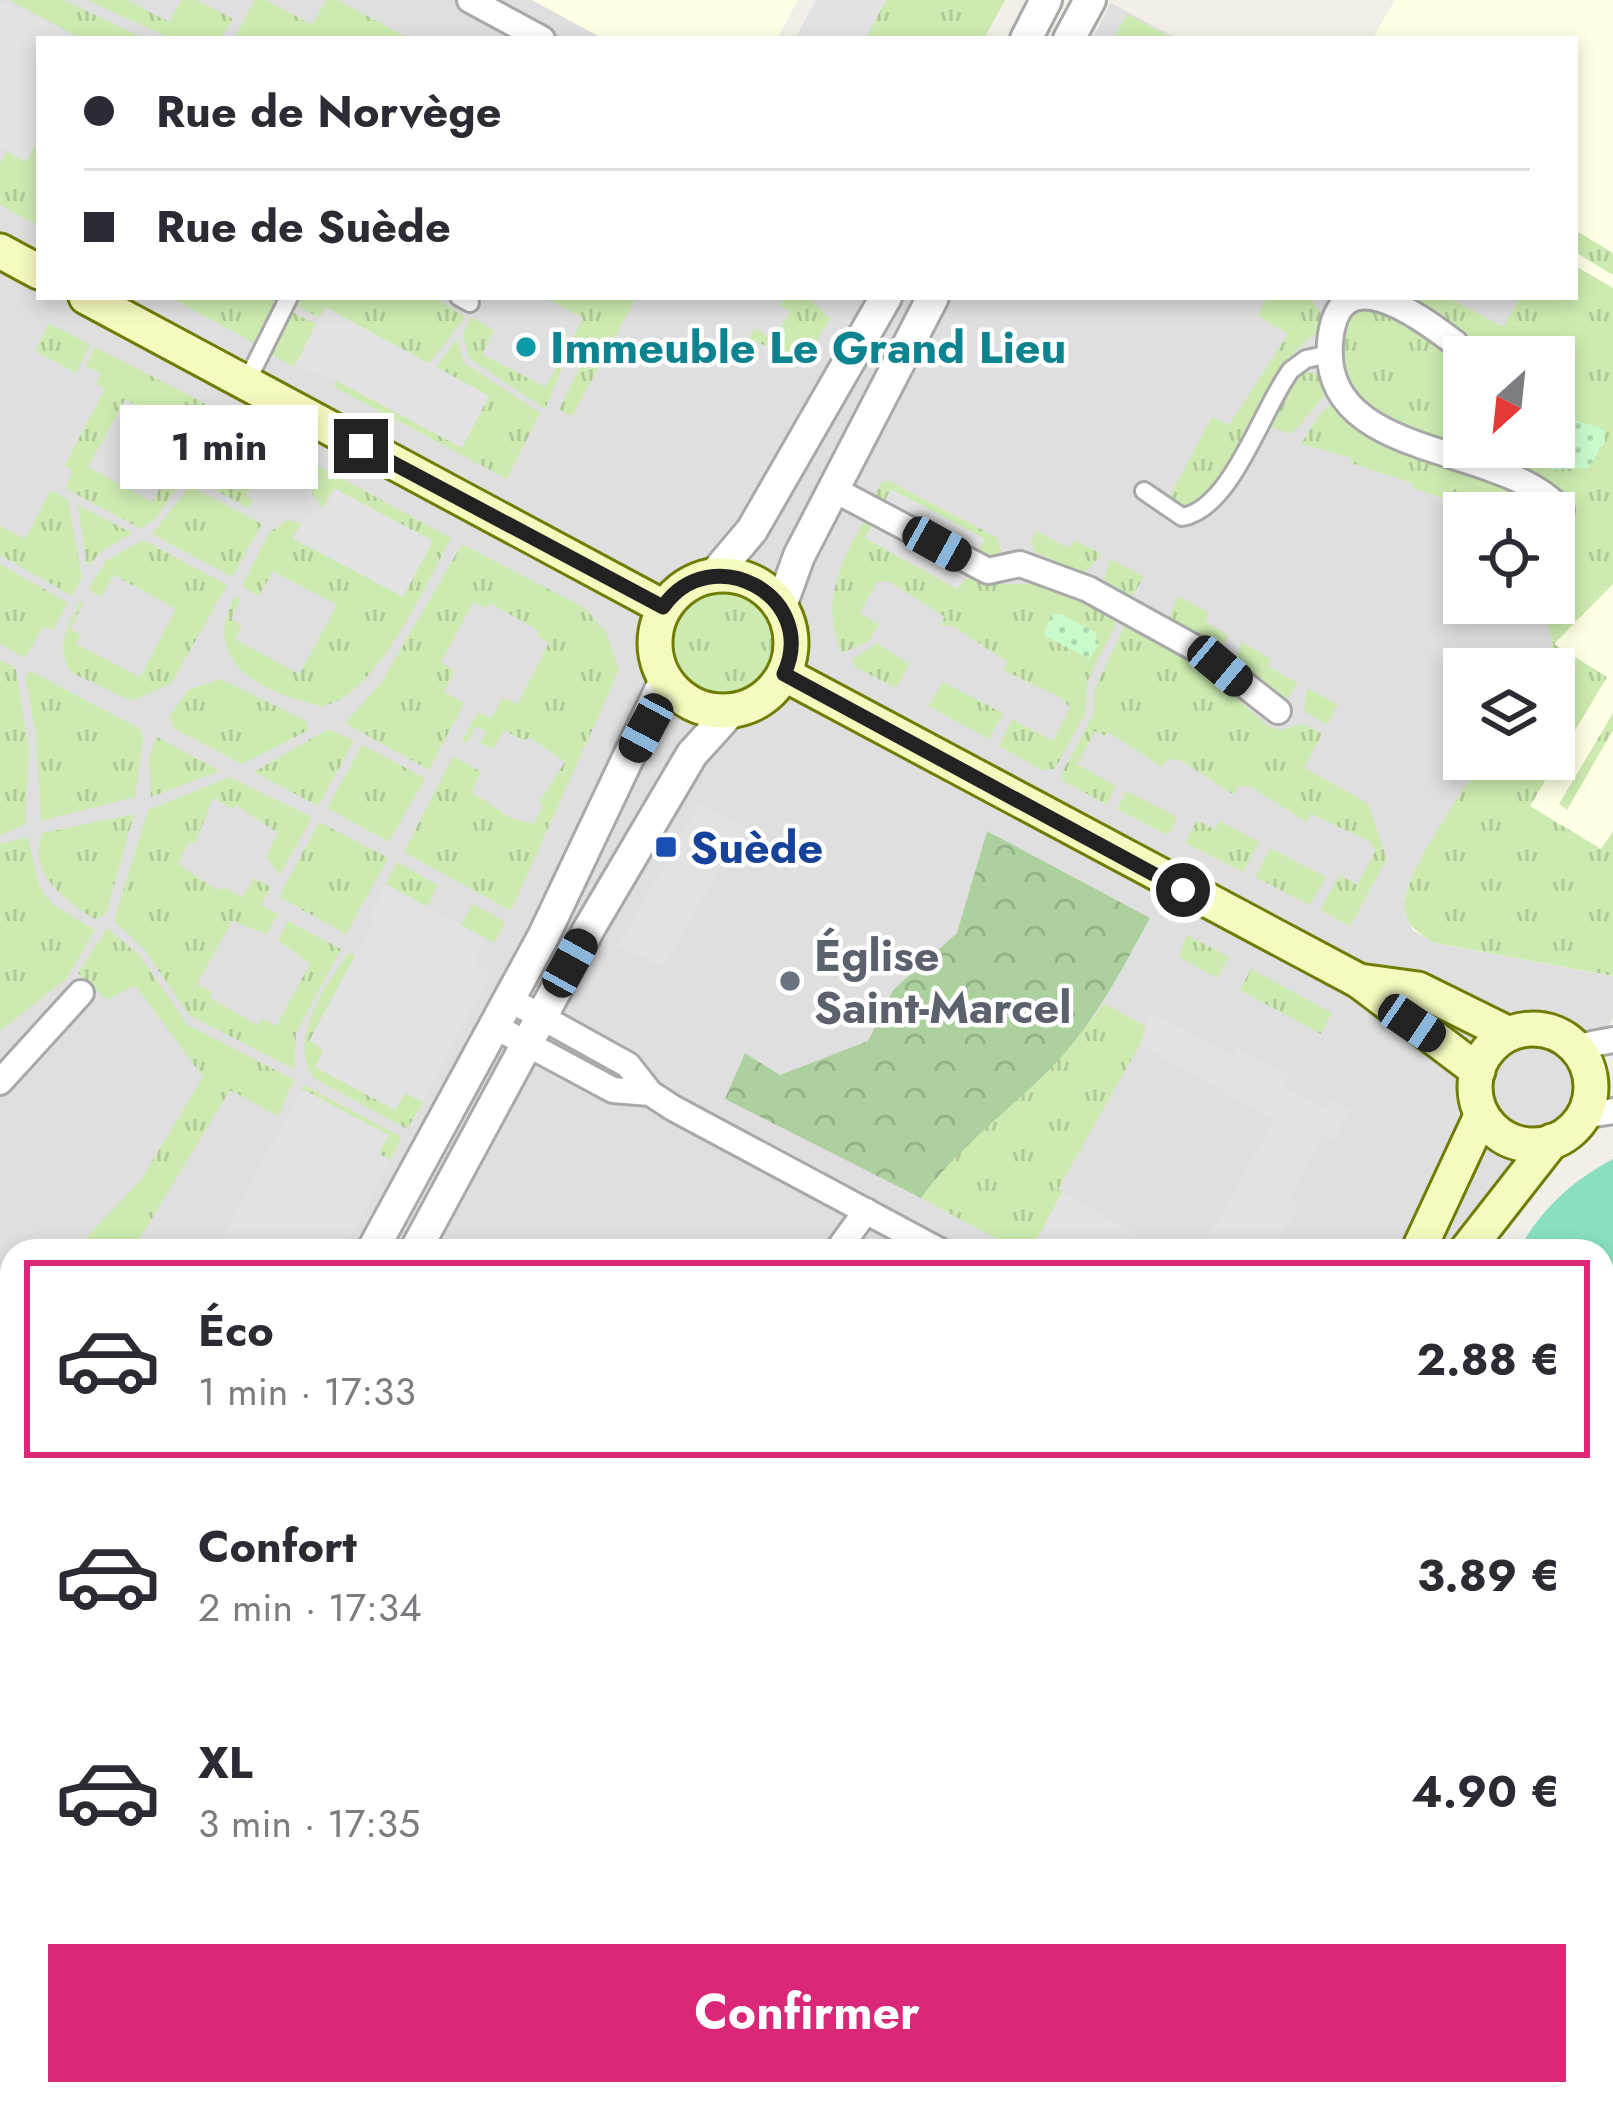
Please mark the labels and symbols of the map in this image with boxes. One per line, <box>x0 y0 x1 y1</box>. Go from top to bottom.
place label: Immeuble Le Grand Lieu <box>550 315 1066 380</box>
marker: Immeuble Le Grand Lieu <box>513 334 539 360</box>
north arrow <box>1443 336 1575 468</box>
callout: 1 min <box>121 404 319 488</box>
route end <box>334 419 388 473</box>
car <box>897 511 977 577</box>
car <box>1181 629 1259 703</box>
car <box>613 688 679 768</box>
place label: Suède <box>690 815 823 880</box>
marker: Suède <box>653 834 679 860</box>
route start <box>1156 863 1210 917</box>
car <box>537 923 603 1003</box>
place label: Église Saint-Marcel <box>814 923 1071 1040</box>
marker: Église Saint-Marcel <box>777 968 803 994</box>
car <box>1372 988 1452 1058</box>

